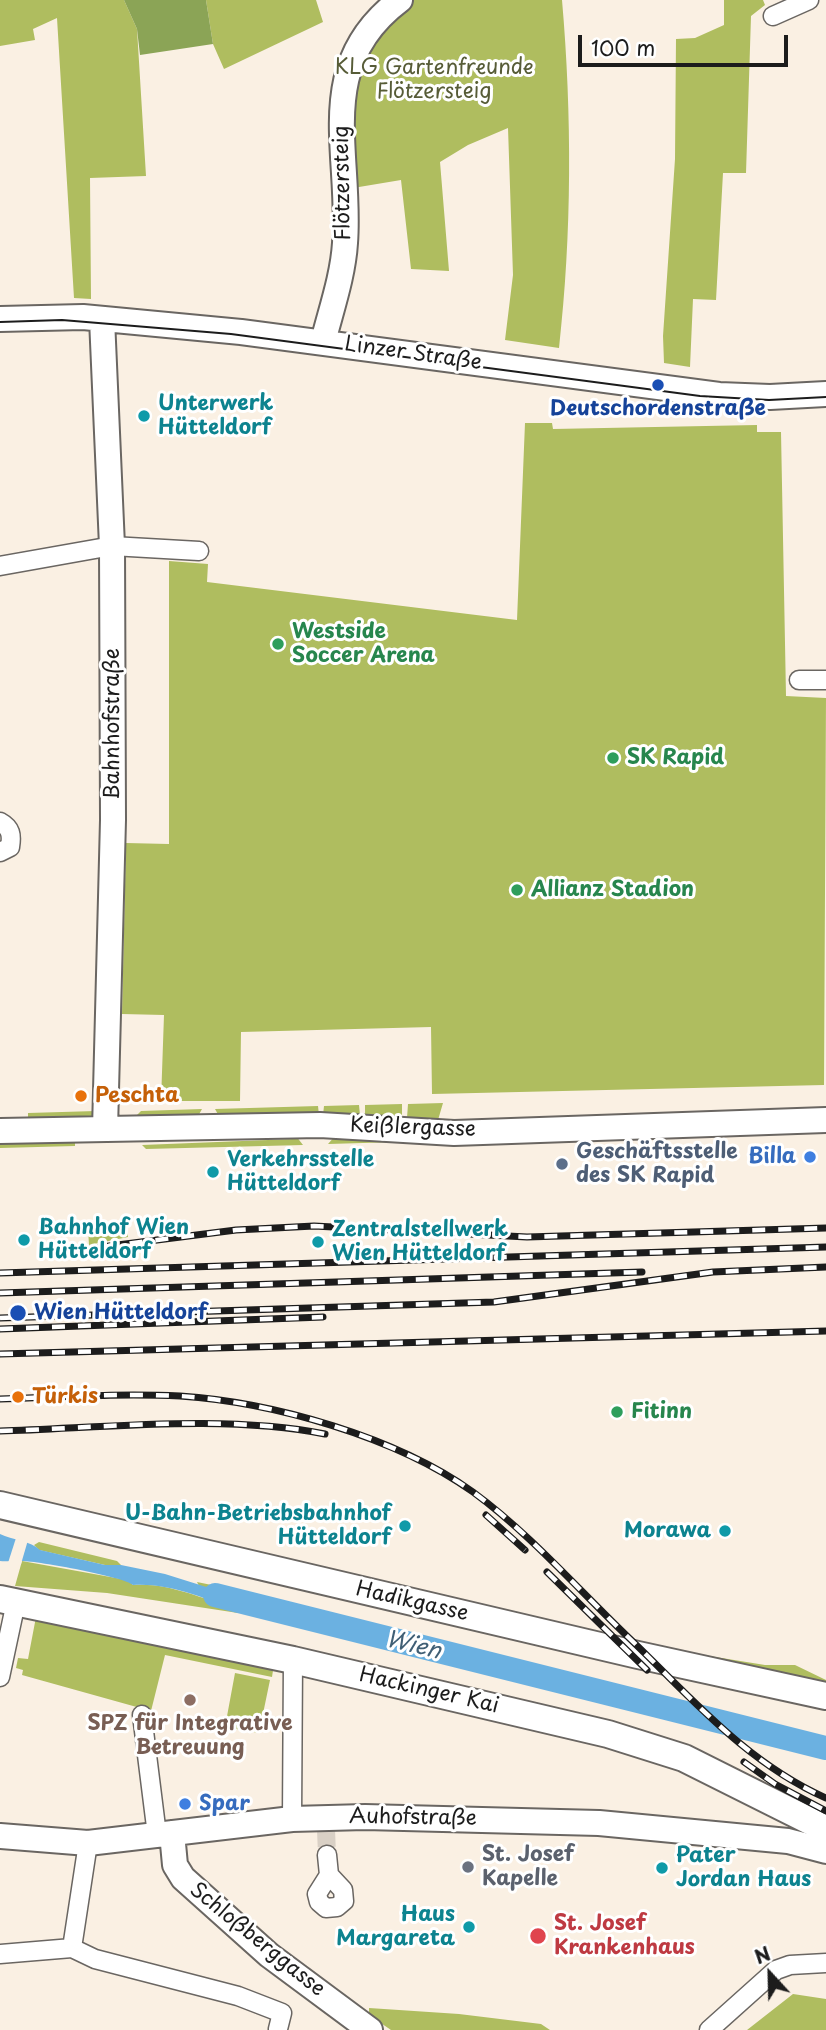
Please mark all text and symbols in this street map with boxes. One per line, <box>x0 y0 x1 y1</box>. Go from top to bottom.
scale bar <box>581 21 791 65</box>
text: 100 m <box>591 31 655 63</box>
park label: KLG Gartenfreunde Flötzersteig <box>335 55 533 105</box>
street label: Flötzersteig <box>329 125 357 241</box>
street label: Linzer Straße <box>343 332 483 376</box>
marker: Deutschordenstraße <box>650 377 666 393</box>
place label: Unterwerk Hütteldorf <box>158 391 273 441</box>
place label: Deutschordenstraße <box>550 396 766 422</box>
marker: Unterwerk Hütteldorf <box>136 408 152 424</box>
place label: Westside Soccer Arena <box>292 619 435 669</box>
marker: Westside Soccer Arena <box>270 636 286 652</box>
street label: Bahnhofstraße <box>100 648 126 800</box>
place label: SK Rapid <box>627 745 724 771</box>
marker: SK Rapid <box>605 750 621 766</box>
place label: Allianz Stadion <box>531 877 694 903</box>
marker: Allianz Stadion <box>509 882 525 898</box>
place label: Peschta <box>95 1083 179 1109</box>
marker: Peschta <box>73 1088 89 1104</box>
street label: Keißlergasse <box>350 1113 476 1143</box>
place label: Geschäftsstelle des SK Rapid <box>576 1139 738 1189</box>
place label: Billa <box>748 1144 796 1170</box>
place label: Verkehrsstelle Hütteldorf <box>227 1147 374 1197</box>
marker: Billa <box>802 1149 818 1165</box>
marker: Geschäftsstelle des SK Rapid <box>554 1156 570 1172</box>
marker: Verkehrsstelle Hütteldorf <box>205 1164 221 1180</box>
place label: Bahnhof Wien Hütteldorf <box>38 1215 189 1265</box>
place label: Zentralstellwerk Wien Hütteldorf <box>332 1217 508 1267</box>
marker: Bahnhof Wien Hütteldorf <box>16 1232 32 1248</box>
marker: Zentralstellwerk Wien Hütteldorf <box>310 1234 326 1250</box>
place label: Wien Hütteldorf <box>34 1300 207 1326</box>
marker: Wien Hütteldorf <box>8 1303 28 1323</box>
place label: Türkis <box>32 1384 98 1410</box>
marker: Türkis <box>10 1389 26 1405</box>
place label: Fitinn <box>631 1399 692 1425</box>
marker: Fitinn <box>609 1404 625 1420</box>
place label: U-Bahn-Betriebsbahnhof Hütteldorf <box>125 1501 391 1551</box>
marker: U-Bahn-Betriebsbahnhof Hütteldorf <box>397 1518 413 1534</box>
place label: Morawa <box>624 1518 711 1544</box>
marker: Morawa <box>717 1523 733 1539</box>
street label: Hadikgasse <box>353 1577 471 1627</box>
water label: Wien <box>383 1626 443 1666</box>
street label: Hackinger Kai <box>357 1663 501 1719</box>
marker: SPZ für Integrative Betreuung <box>182 1692 198 1708</box>
place label: SPZ für Integrative Betreuung <box>87 1711 293 1761</box>
place label: Spar <box>199 1791 250 1817</box>
marker: Spar <box>177 1796 193 1812</box>
street label: Auhofstraße <box>349 1804 477 1832</box>
place label: St. Josef Kapelle <box>482 1842 574 1892</box>
place label: Pater Jordan Haus <box>676 1843 811 1893</box>
marker: St. Josef Kapelle <box>460 1859 476 1875</box>
marker: Pater Jordan Haus <box>654 1860 670 1876</box>
street label: Schloßberggasse <box>184 1878 330 2002</box>
place label: Haus Margareta <box>336 1902 455 1952</box>
place label: St. Josef Krankenhaus <box>554 1911 695 1961</box>
marker: Haus Margareta <box>461 1919 477 1935</box>
marker: St. Josef Krankenhaus <box>528 1926 548 1946</box>
north arrow <box>735 1939 805 2009</box>
text: N <box>750 1939 774 1970</box>

